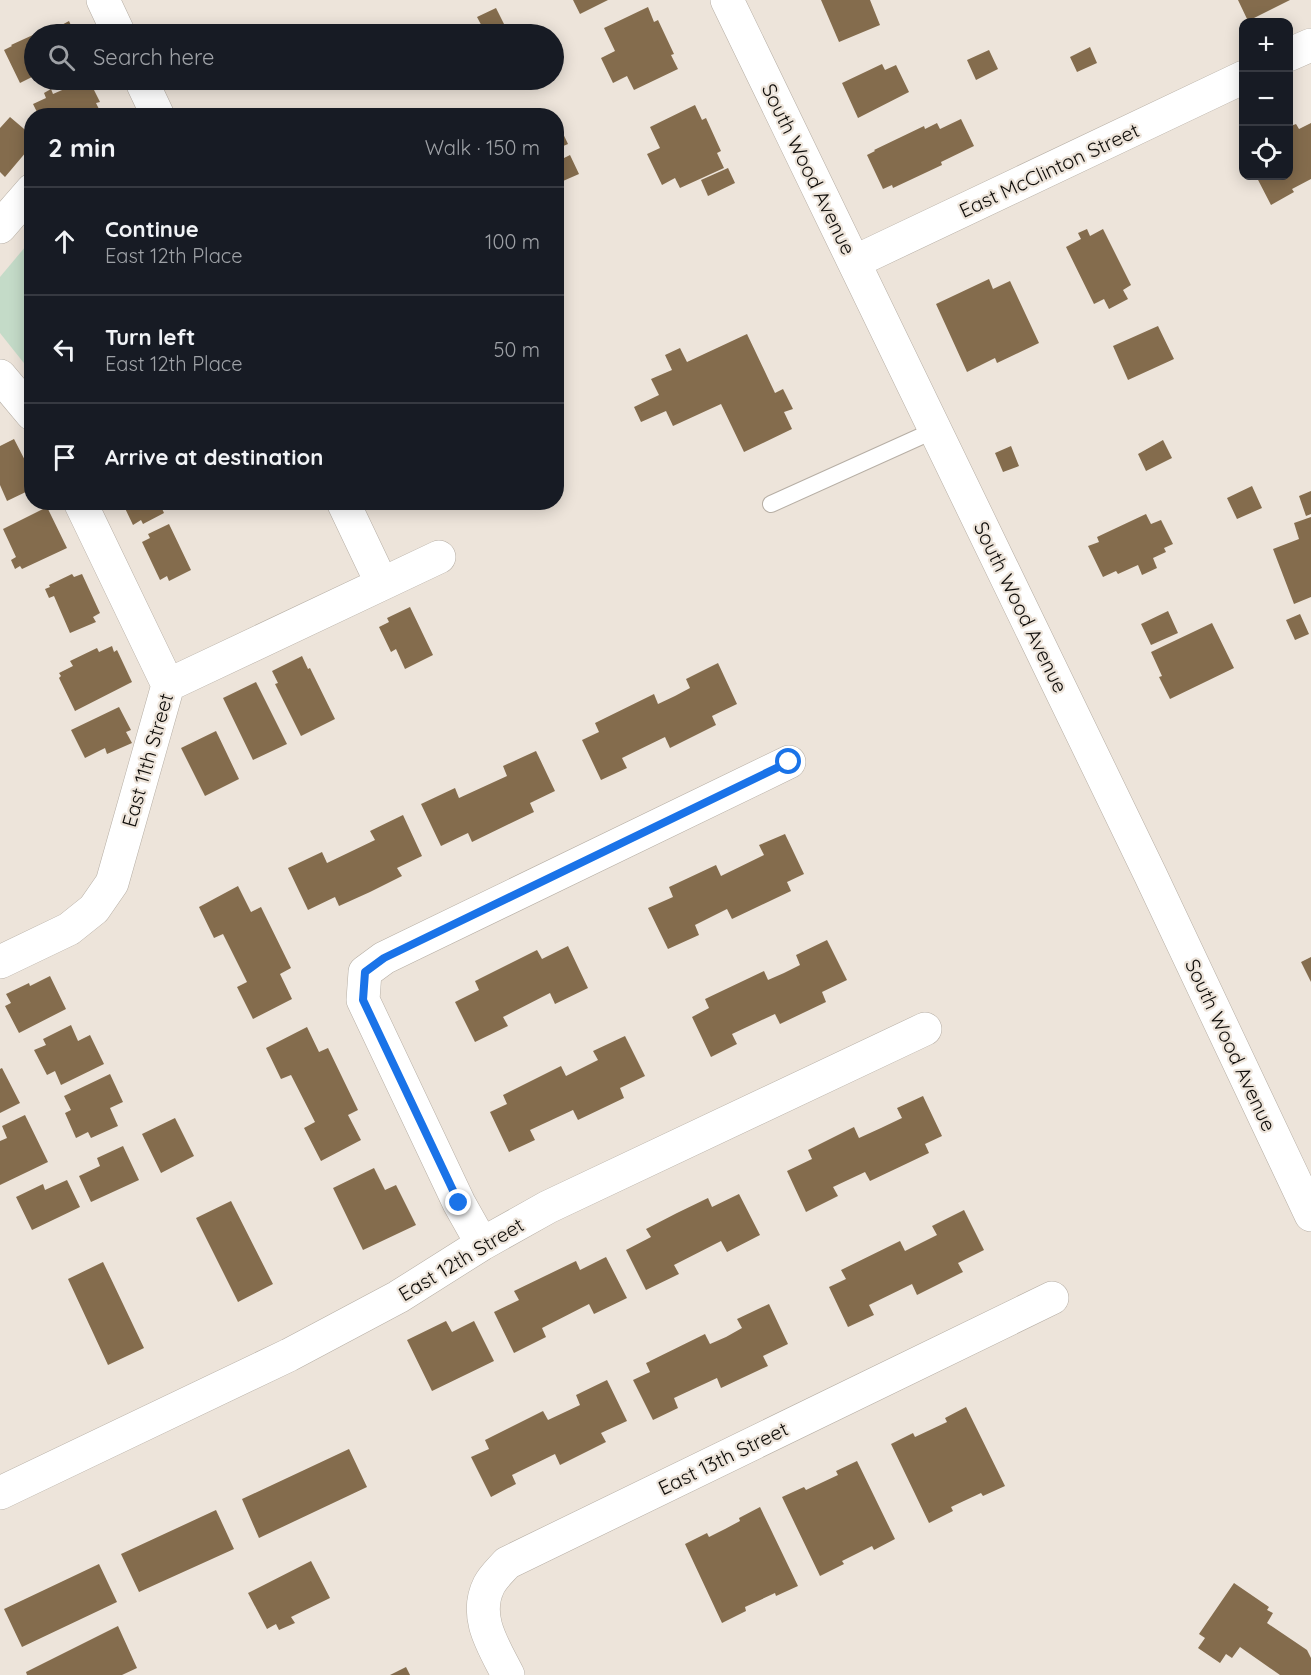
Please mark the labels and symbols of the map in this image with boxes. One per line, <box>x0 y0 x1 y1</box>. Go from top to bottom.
street label: South Wood Avenue <box>757 79 861 259</box>
street label: East McClinton Street <box>955 117 1143 223</box>
street label: South Wood Avenue <box>969 517 1073 697</box>
street label: East 11th Street <box>116 690 178 830</box>
route start <box>775 748 801 774</box>
street label: South Wood Avenue <box>1180 955 1282 1135</box>
route end <box>445 1189 471 1215</box>
street label: East 12th Street <box>394 1212 528 1306</box>
street label: East 13th Street <box>654 1416 792 1500</box>

